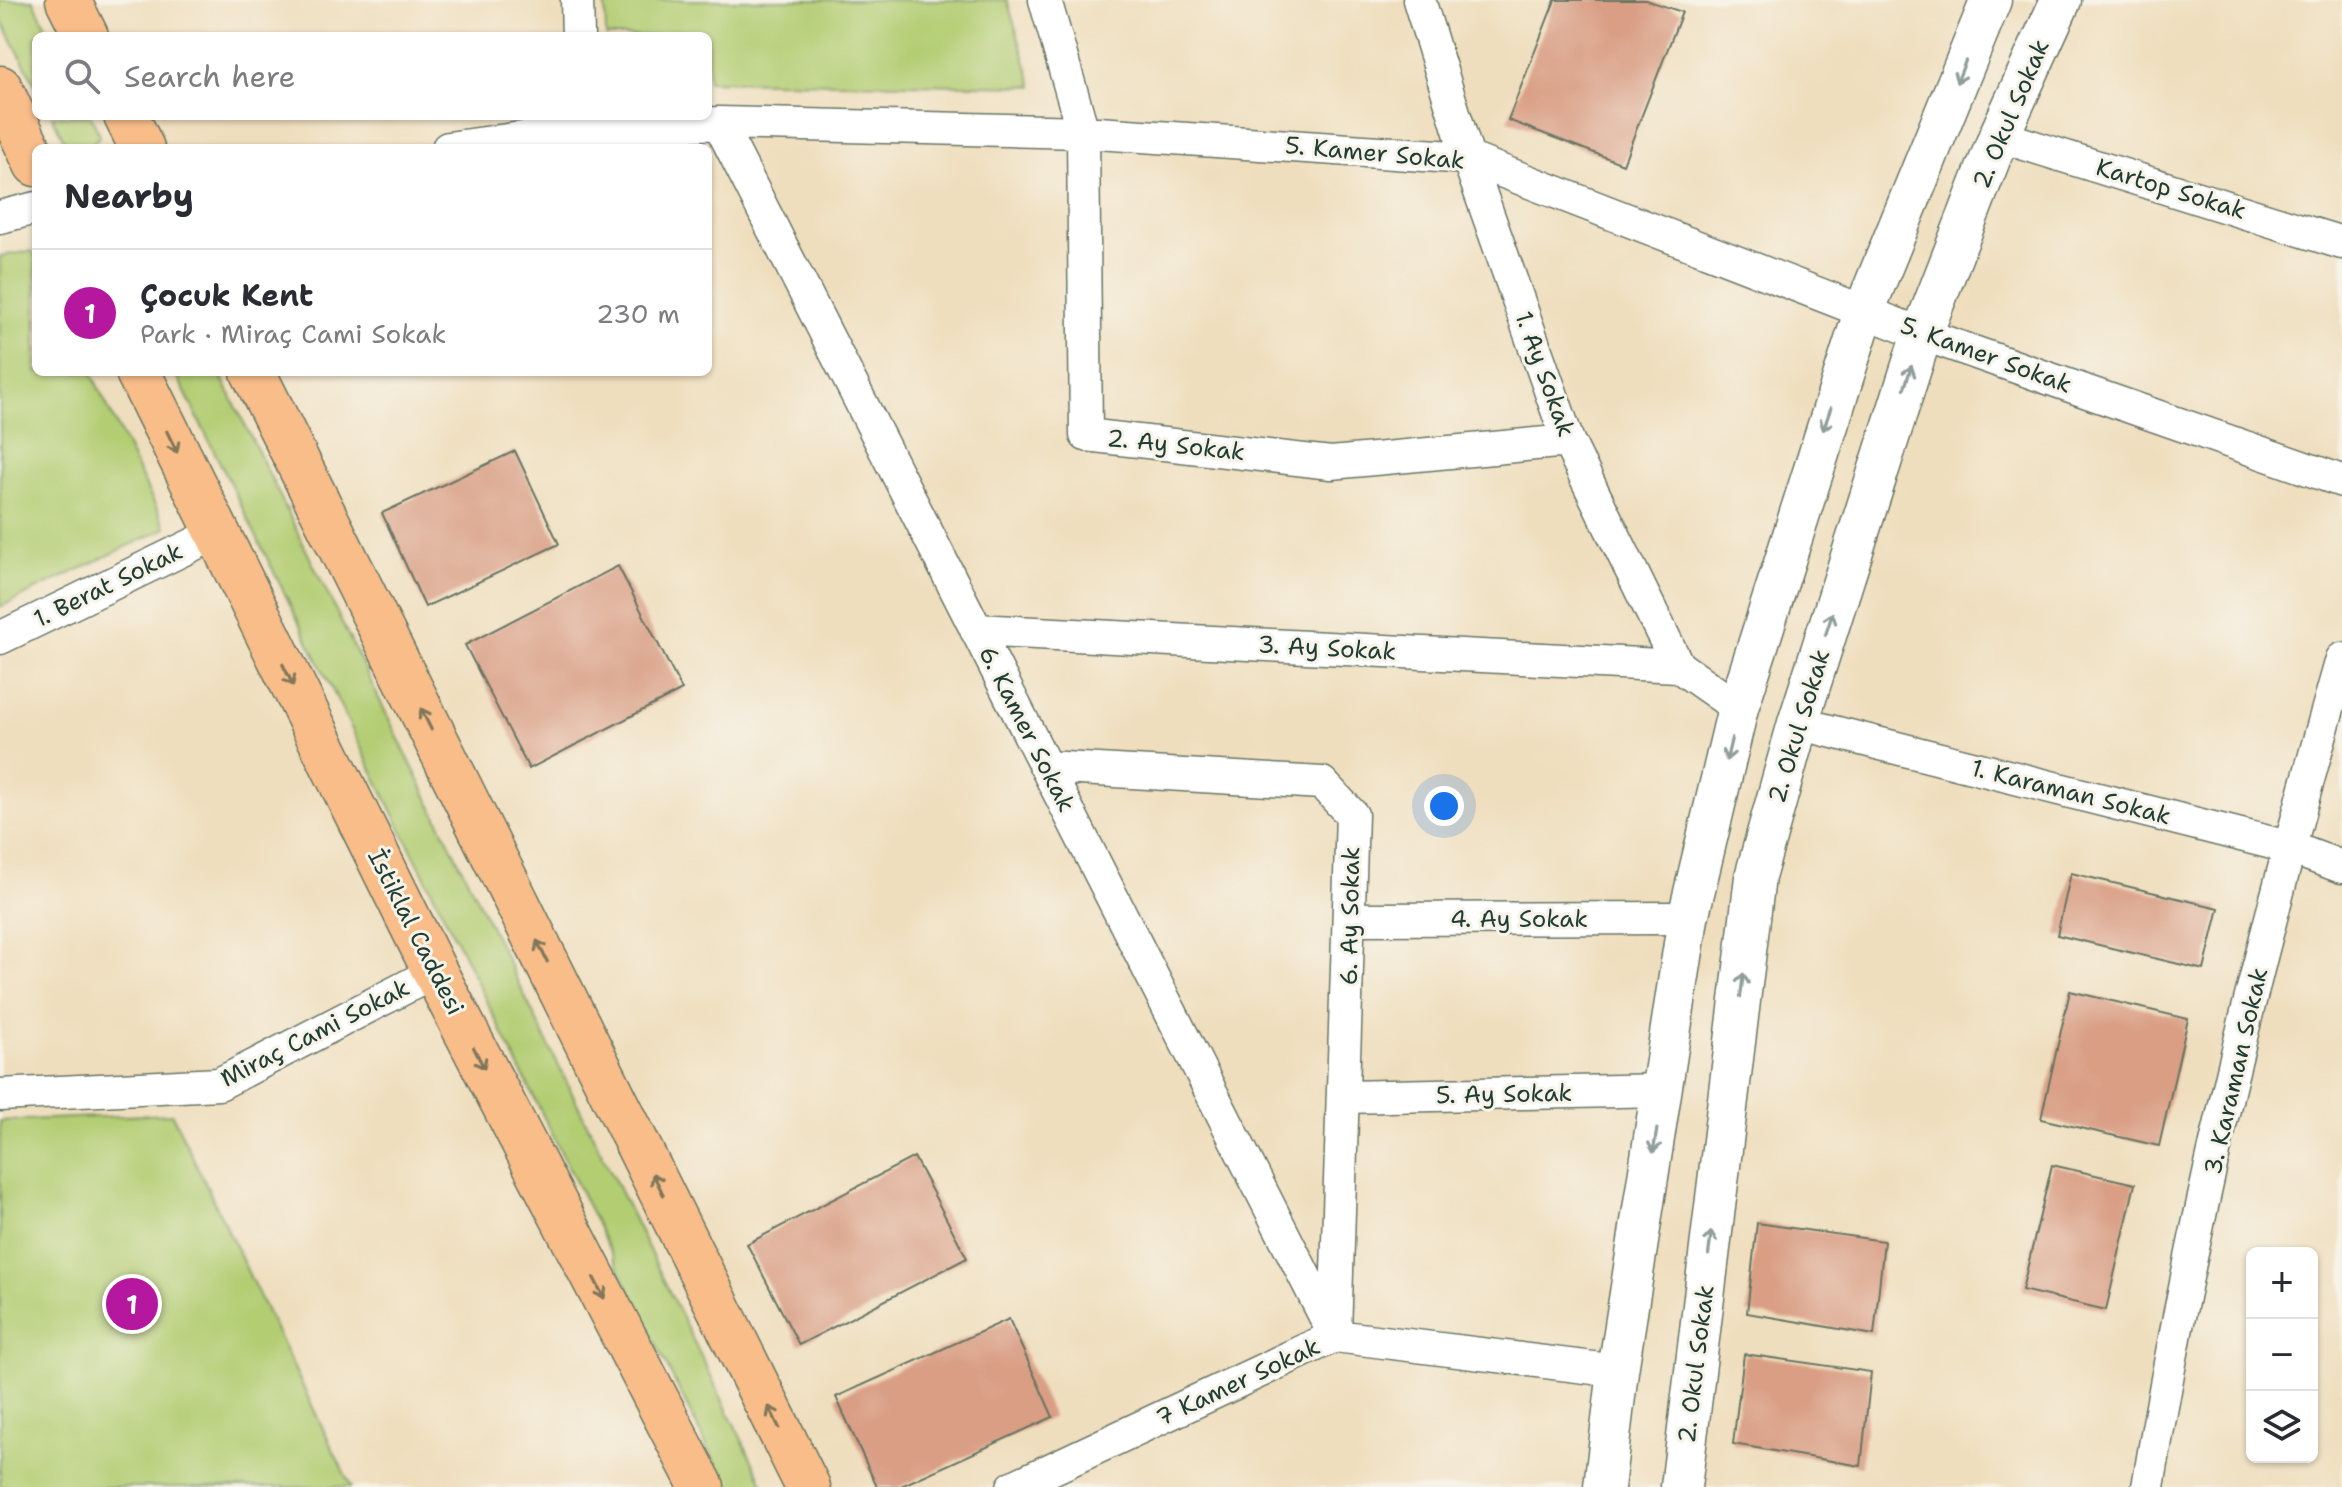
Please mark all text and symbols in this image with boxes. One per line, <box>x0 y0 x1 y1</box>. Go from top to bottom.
search box <box>32 32 712 120</box>
street label: 2. Okul Sokak <box>1965 35 2057 193</box>
icon: search <box>60 54 104 98</box>
text: Search here <box>124 56 295 97</box>
one-way arrow <box>1953 59 1968 84</box>
street label: 5. Kamer Sokak <box>1284 129 1466 177</box>
street label: Kartop Sokak <box>2092 151 2250 227</box>
text: Nearby <box>64 173 194 219</box>
text: Çocuk Kent <box>140 275 313 316</box>
text: 1 <box>84 296 96 331</box>
text: 230 m <box>596 296 680 331</box>
street label: 1. Ay Sokak <box>1508 307 1582 441</box>
street label: 5. Kamer Sokak <box>1896 309 2076 401</box>
text: Park · Miraç Cami Sokak <box>140 316 446 351</box>
one-way arrow <box>1901 364 1916 390</box>
one-way arrow <box>1819 406 1834 431</box>
street label: 2. Ay Sokak <box>1105 422 1247 468</box>
one-way arrow <box>165 430 180 454</box>
street label: 1. Berat Sokak <box>28 535 188 635</box>
one-way arrow <box>1822 612 1837 638</box>
street label: 3. Ay Sokak <box>1257 628 1397 668</box>
street label: 6. Kamer Sokak <box>971 641 1083 817</box>
street label: 2. Okul Sokak <box>1760 645 1838 807</box>
one-way arrow <box>281 663 296 686</box>
one-way arrow <box>418 707 433 731</box>
one-way arrow <box>1720 735 1735 761</box>
street label: 1. Karaman Sokak <box>1968 752 2174 832</box>
your location <box>1424 786 1464 826</box>
street label: İstiklal Caddesi <box>360 844 472 1020</box>
street label: 6. Ay Sokak <box>1333 846 1367 986</box>
street label: 4. Ay Sokak <box>1450 903 1588 935</box>
one-way arrow <box>534 940 549 964</box>
street label: 3. Karaman Sokak <box>2197 964 2275 1178</box>
street label: Miraç Cami Sokak <box>215 971 415 1095</box>
one-way arrow <box>1734 972 1749 999</box>
one-way arrow <box>472 1045 488 1069</box>
street label: 5. Ay Sokak <box>1435 1077 1573 1111</box>
one-way arrow <box>1647 1128 1662 1154</box>
one-way arrow <box>650 1173 665 1197</box>
one-way arrow <box>1703 1230 1718 1257</box>
map controls <box>2246 1247 2318 1463</box>
button: + <box>2246 1247 2318 1319</box>
pin: 1 <box>106 1274 158 1334</box>
one-way arrow <box>592 1276 607 1300</box>
street label: 2. Okul Sokak <box>1670 1283 1722 1445</box>
button: − <box>2246 1319 2318 1391</box>
street label: 7 Kamer Sokak <box>1151 1330 1325 1434</box>
button: layers <box>2246 1391 2318 1463</box>
one-way arrow <box>765 1406 781 1430</box>

